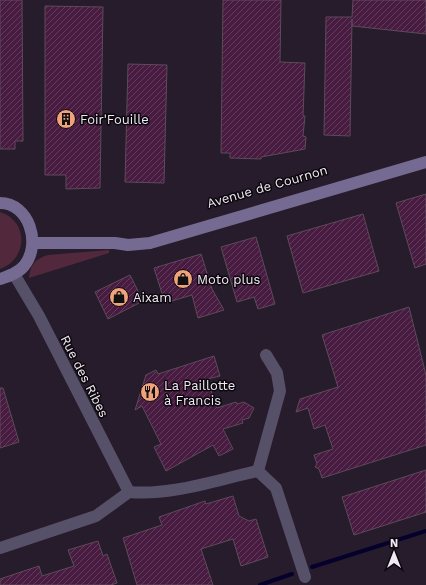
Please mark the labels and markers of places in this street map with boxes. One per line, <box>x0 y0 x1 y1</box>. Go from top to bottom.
building icon: Foir'Fouille <box>55 108 77 130</box>
place label: Foir'Fouille <box>80 112 149 127</box>
shop icon: Moto plus <box>172 268 194 290</box>
place label: Moto plus <box>197 272 261 287</box>
shop icon: Aixam <box>108 286 130 308</box>
place label: Aixam <box>133 290 172 305</box>
place label: La Paillotte à Francis <box>164 378 235 408</box>
restaurant icon: La Paillotte à Francis <box>139 381 161 403</box>

